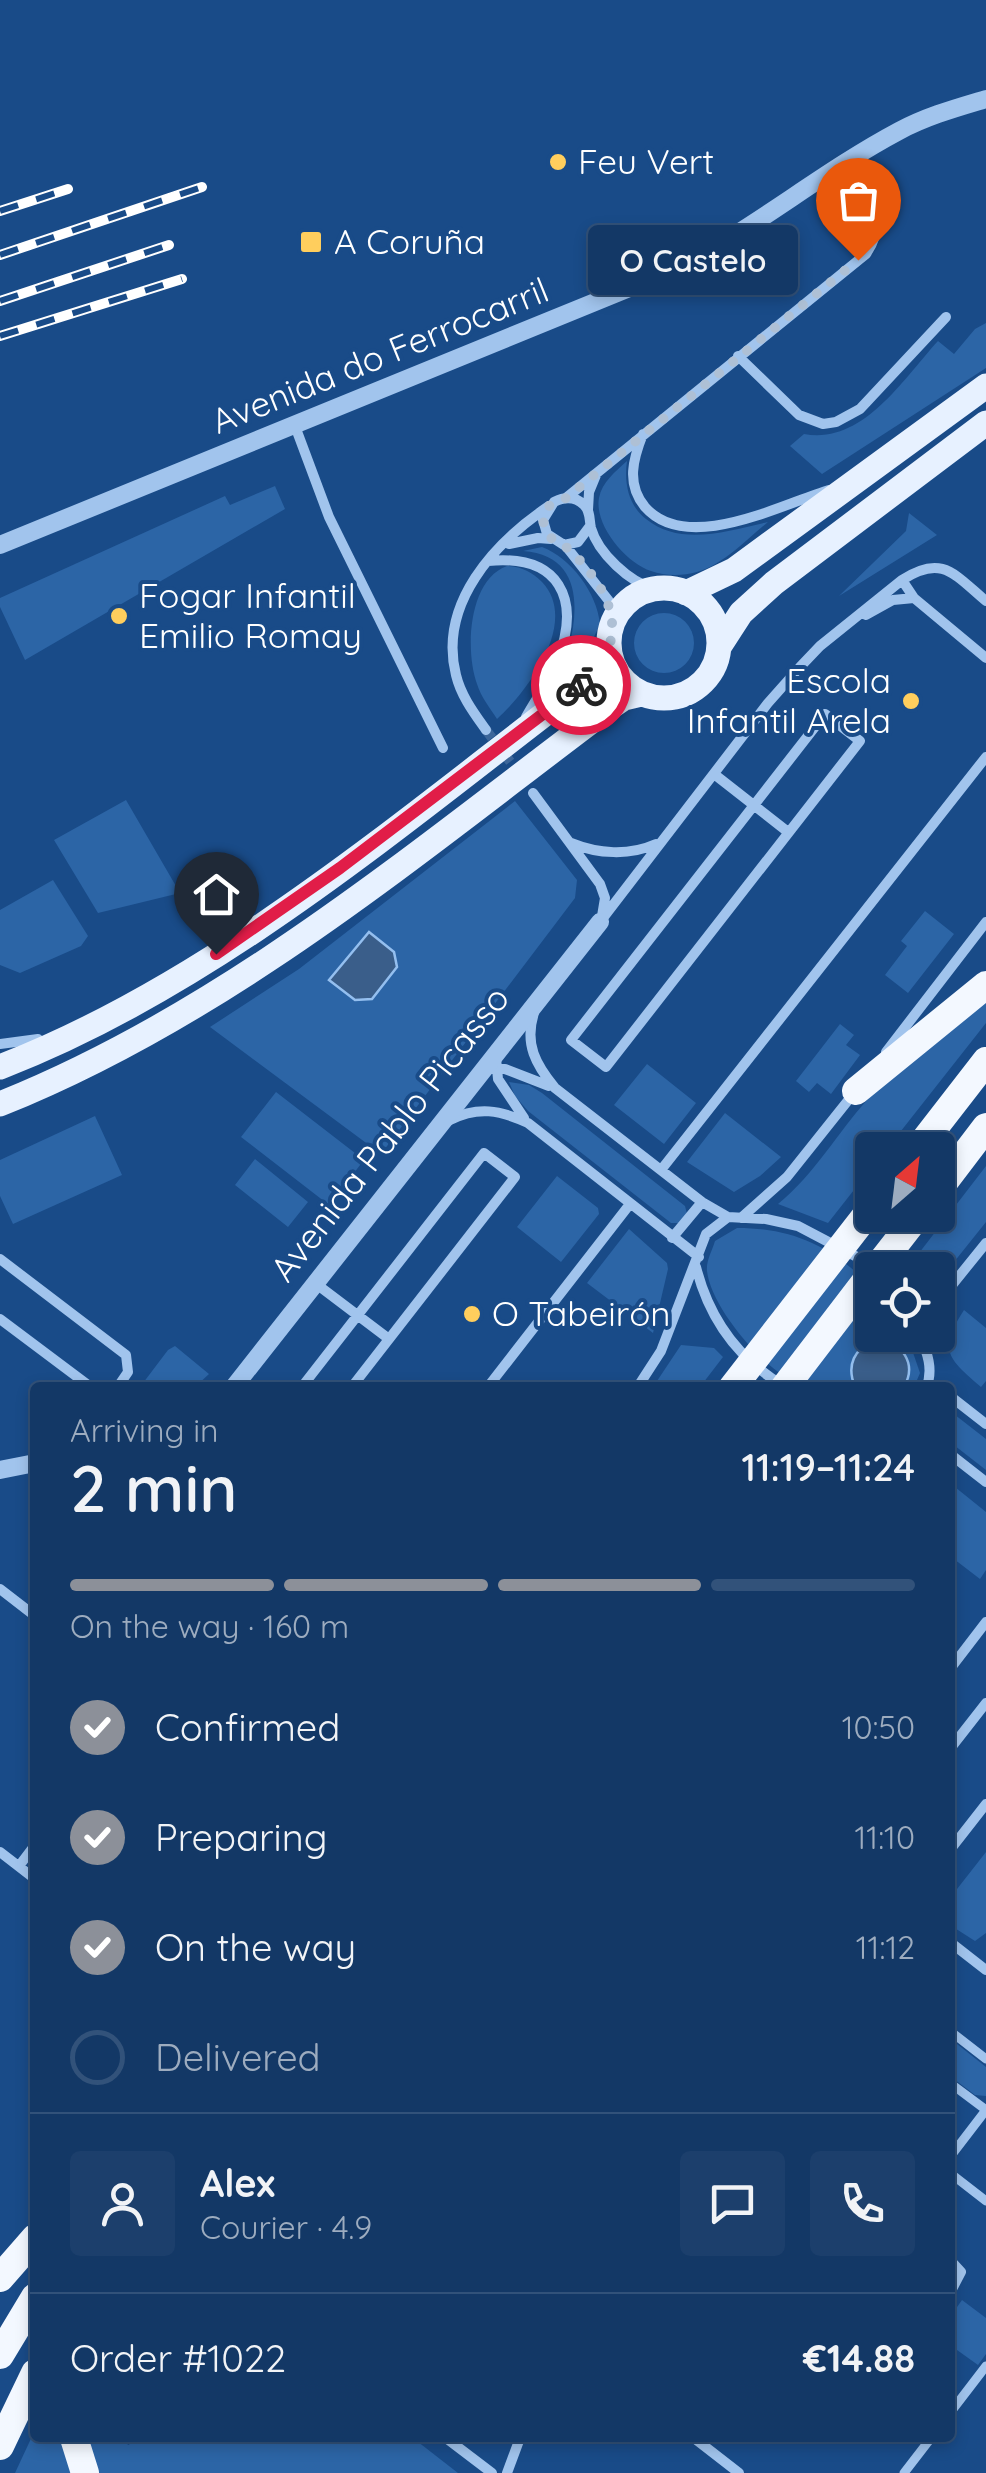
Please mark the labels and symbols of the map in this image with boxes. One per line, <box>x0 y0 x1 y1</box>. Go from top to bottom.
place label: Feu Vert <box>578 139 714 183</box>
marker: Feu Vert <box>547 151 569 173</box>
pin <box>816 158 901 261</box>
place label: A Coruña <box>334 219 485 263</box>
callout: O Castelo <box>588 225 798 295</box>
marker: A Coruña <box>298 229 324 255</box>
street label: Avenida do Ferrocarril <box>205 267 555 443</box>
place label: Fogar Infantil Emilio Romay <box>139 573 362 657</box>
marker: Fogar Infantil Emilio Romay <box>108 605 130 627</box>
courier <box>531 635 631 735</box>
place label: Escola Infantil Arela <box>687 658 891 742</box>
marker: Escola Infantil Arela <box>900 690 922 712</box>
pin <box>174 852 259 955</box>
street label: Avenida Pablo Picasso <box>260 977 518 1290</box>
north arrow <box>855 1132 955 1232</box>
place label: O Tabeirón <box>492 1291 671 1335</box>
marker: O Tabeirón <box>461 1303 483 1325</box>

